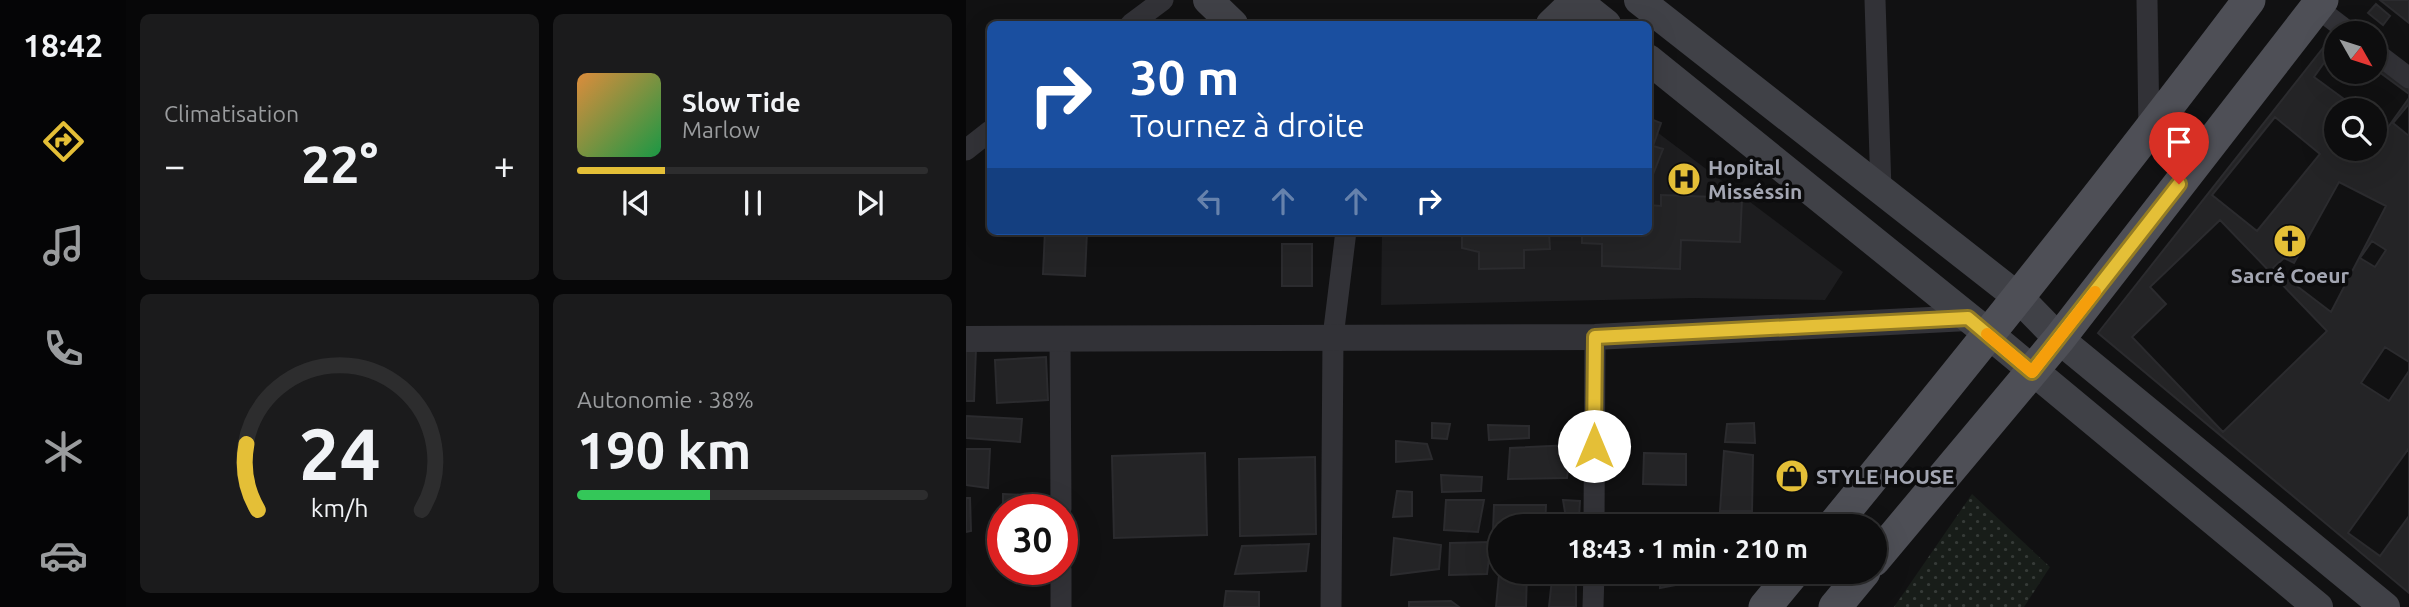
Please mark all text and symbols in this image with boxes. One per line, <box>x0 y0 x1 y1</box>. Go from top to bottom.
north arrow <box>2324 21 2387 84</box>
map controls <box>2324 21 2387 161</box>
text: 18:42 <box>23 27 103 63</box>
icon: right <box>1015 49 1106 140</box>
text: 30 m <box>1130 49 1239 104</box>
text: Slow Tide <box>682 88 801 117</box>
button: search <box>2324 98 2387 161</box>
text: Climatisation <box>164 101 299 126</box>
text: Tournez à droite <box>1130 107 1365 143</box>
pin <box>2149 112 2209 184</box>
icon: directions <box>39 117 88 166</box>
text: Marlow <box>682 117 760 142</box>
icon: arrive <box>2160 123 2198 161</box>
text: 22° <box>301 135 378 193</box>
text: − <box>164 144 185 186</box>
text: + <box>494 144 515 186</box>
place label: Hopital Misséssin <box>1708 155 1802 203</box>
hospital icon: Hopital Misséssin <box>1665 160 1703 198</box>
icon: left <box>1191 182 1229 220</box>
icon: ahead <box>1264 182 1302 220</box>
icon: ahead <box>1337 182 1375 220</box>
icon: right <box>1410 182 1448 220</box>
icon: previous <box>617 184 655 222</box>
icon: pause <box>734 184 772 222</box>
icon: next <box>851 184 889 222</box>
icon: music <box>39 221 88 270</box>
church icon: Sacré Coeur <box>2271 222 2309 260</box>
place label: Sacré Coeur <box>2231 263 2349 287</box>
icon: phone <box>39 324 88 373</box>
text: Autonomie · 38% <box>577 387 754 412</box>
position arrow <box>1557 409 1631 483</box>
text: 24 <box>298 412 381 494</box>
text: 190 km <box>577 421 751 479</box>
icon: climate <box>39 427 88 476</box>
shop icon: STYLE HOUSE <box>1773 457 1811 495</box>
place label: STYLE HOUSE <box>1816 464 1954 488</box>
text: km/h <box>311 493 368 521</box>
speed limit sign: 30 <box>987 494 1078 585</box>
icon: car <box>39 531 88 580</box>
text: 18:43 · 1 min · 210 m <box>1567 534 1808 563</box>

